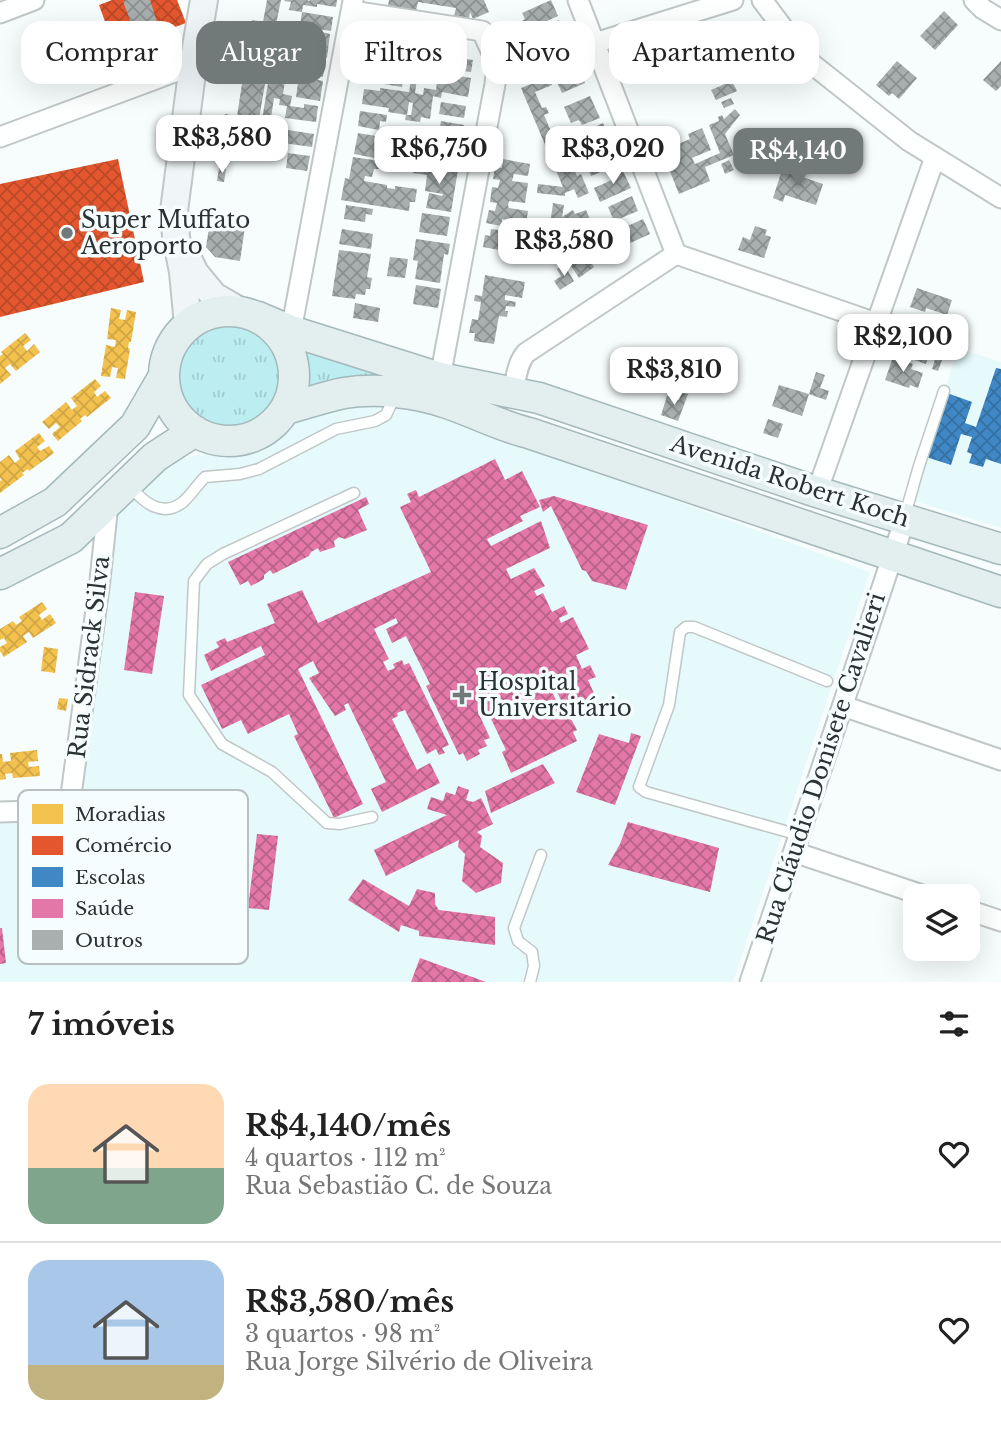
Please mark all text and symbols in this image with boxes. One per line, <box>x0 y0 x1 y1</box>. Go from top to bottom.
chip: Comprar <box>21 21 182 84</box>
chip: Alugar <box>196 21 326 84</box>
chip: Filtros <box>340 21 467 84</box>
chip: Novo <box>481 21 595 84</box>
chip: Apartamento <box>609 21 819 84</box>
pin: R$3,580 <box>157 116 287 175</box>
text: R$3,580 <box>172 124 272 152</box>
pin: R$6,750 <box>374 127 504 186</box>
pin: R$3,020 <box>548 127 678 186</box>
pin: R$4,140 <box>733 128 863 188</box>
text: R$6,750 <box>390 135 488 163</box>
text: R$3,020 <box>561 135 665 163</box>
text: R$4,140 <box>749 137 847 165</box>
place label: Super Muffato Aeroporto <box>80 206 250 260</box>
pin: R$3,580 <box>499 218 629 278</box>
marker: Super Muffato Aeroporto <box>59 225 75 241</box>
text: R$3,580 <box>514 227 614 255</box>
pin: R$2,100 <box>838 314 968 374</box>
text: R$2,100 <box>853 323 953 351</box>
pin: R$3,810 <box>609 348 739 407</box>
text: R$3,810 <box>626 356 722 384</box>
street label: Avenida Robert Koch <box>666 429 913 533</box>
street label: Rua Sidrack Silva <box>63 554 115 760</box>
street label: Rua Cláudio Donisete Cavalieri <box>751 589 891 947</box>
place label: Hospital Universitário <box>478 668 632 722</box>
marker: Hospital Universitário <box>452 685 472 705</box>
legend <box>18 790 248 964</box>
text: Moradias <box>75 803 166 826</box>
text: Comércio <box>75 834 172 857</box>
text: Escolas <box>75 866 145 889</box>
map controls <box>903 884 980 961</box>
button: layers <box>903 884 980 961</box>
text: Saúde <box>75 897 134 920</box>
text: Outros <box>75 929 143 952</box>
icon: filters <box>935 1005 973 1043</box>
text: 7 imóveis <box>28 1006 175 1043</box>
text: R$4,140/mês <box>245 1107 451 1144</box>
icon: home <box>84 1112 168 1196</box>
icon: heart <box>935 1135 973 1173</box>
text: 4 quartos · 112 m² <box>245 1144 446 1172</box>
text: Rua Sebastião C. de Souza <box>245 1172 552 1200</box>
text: R$3,580/mês <box>245 1283 454 1320</box>
icon: home <box>84 1288 168 1372</box>
icon: heart <box>935 1311 973 1349</box>
text: 3 quartos · 98 m² <box>245 1320 440 1348</box>
text: Rua Jorge Silvério de Oliveira <box>245 1348 593 1376</box>

